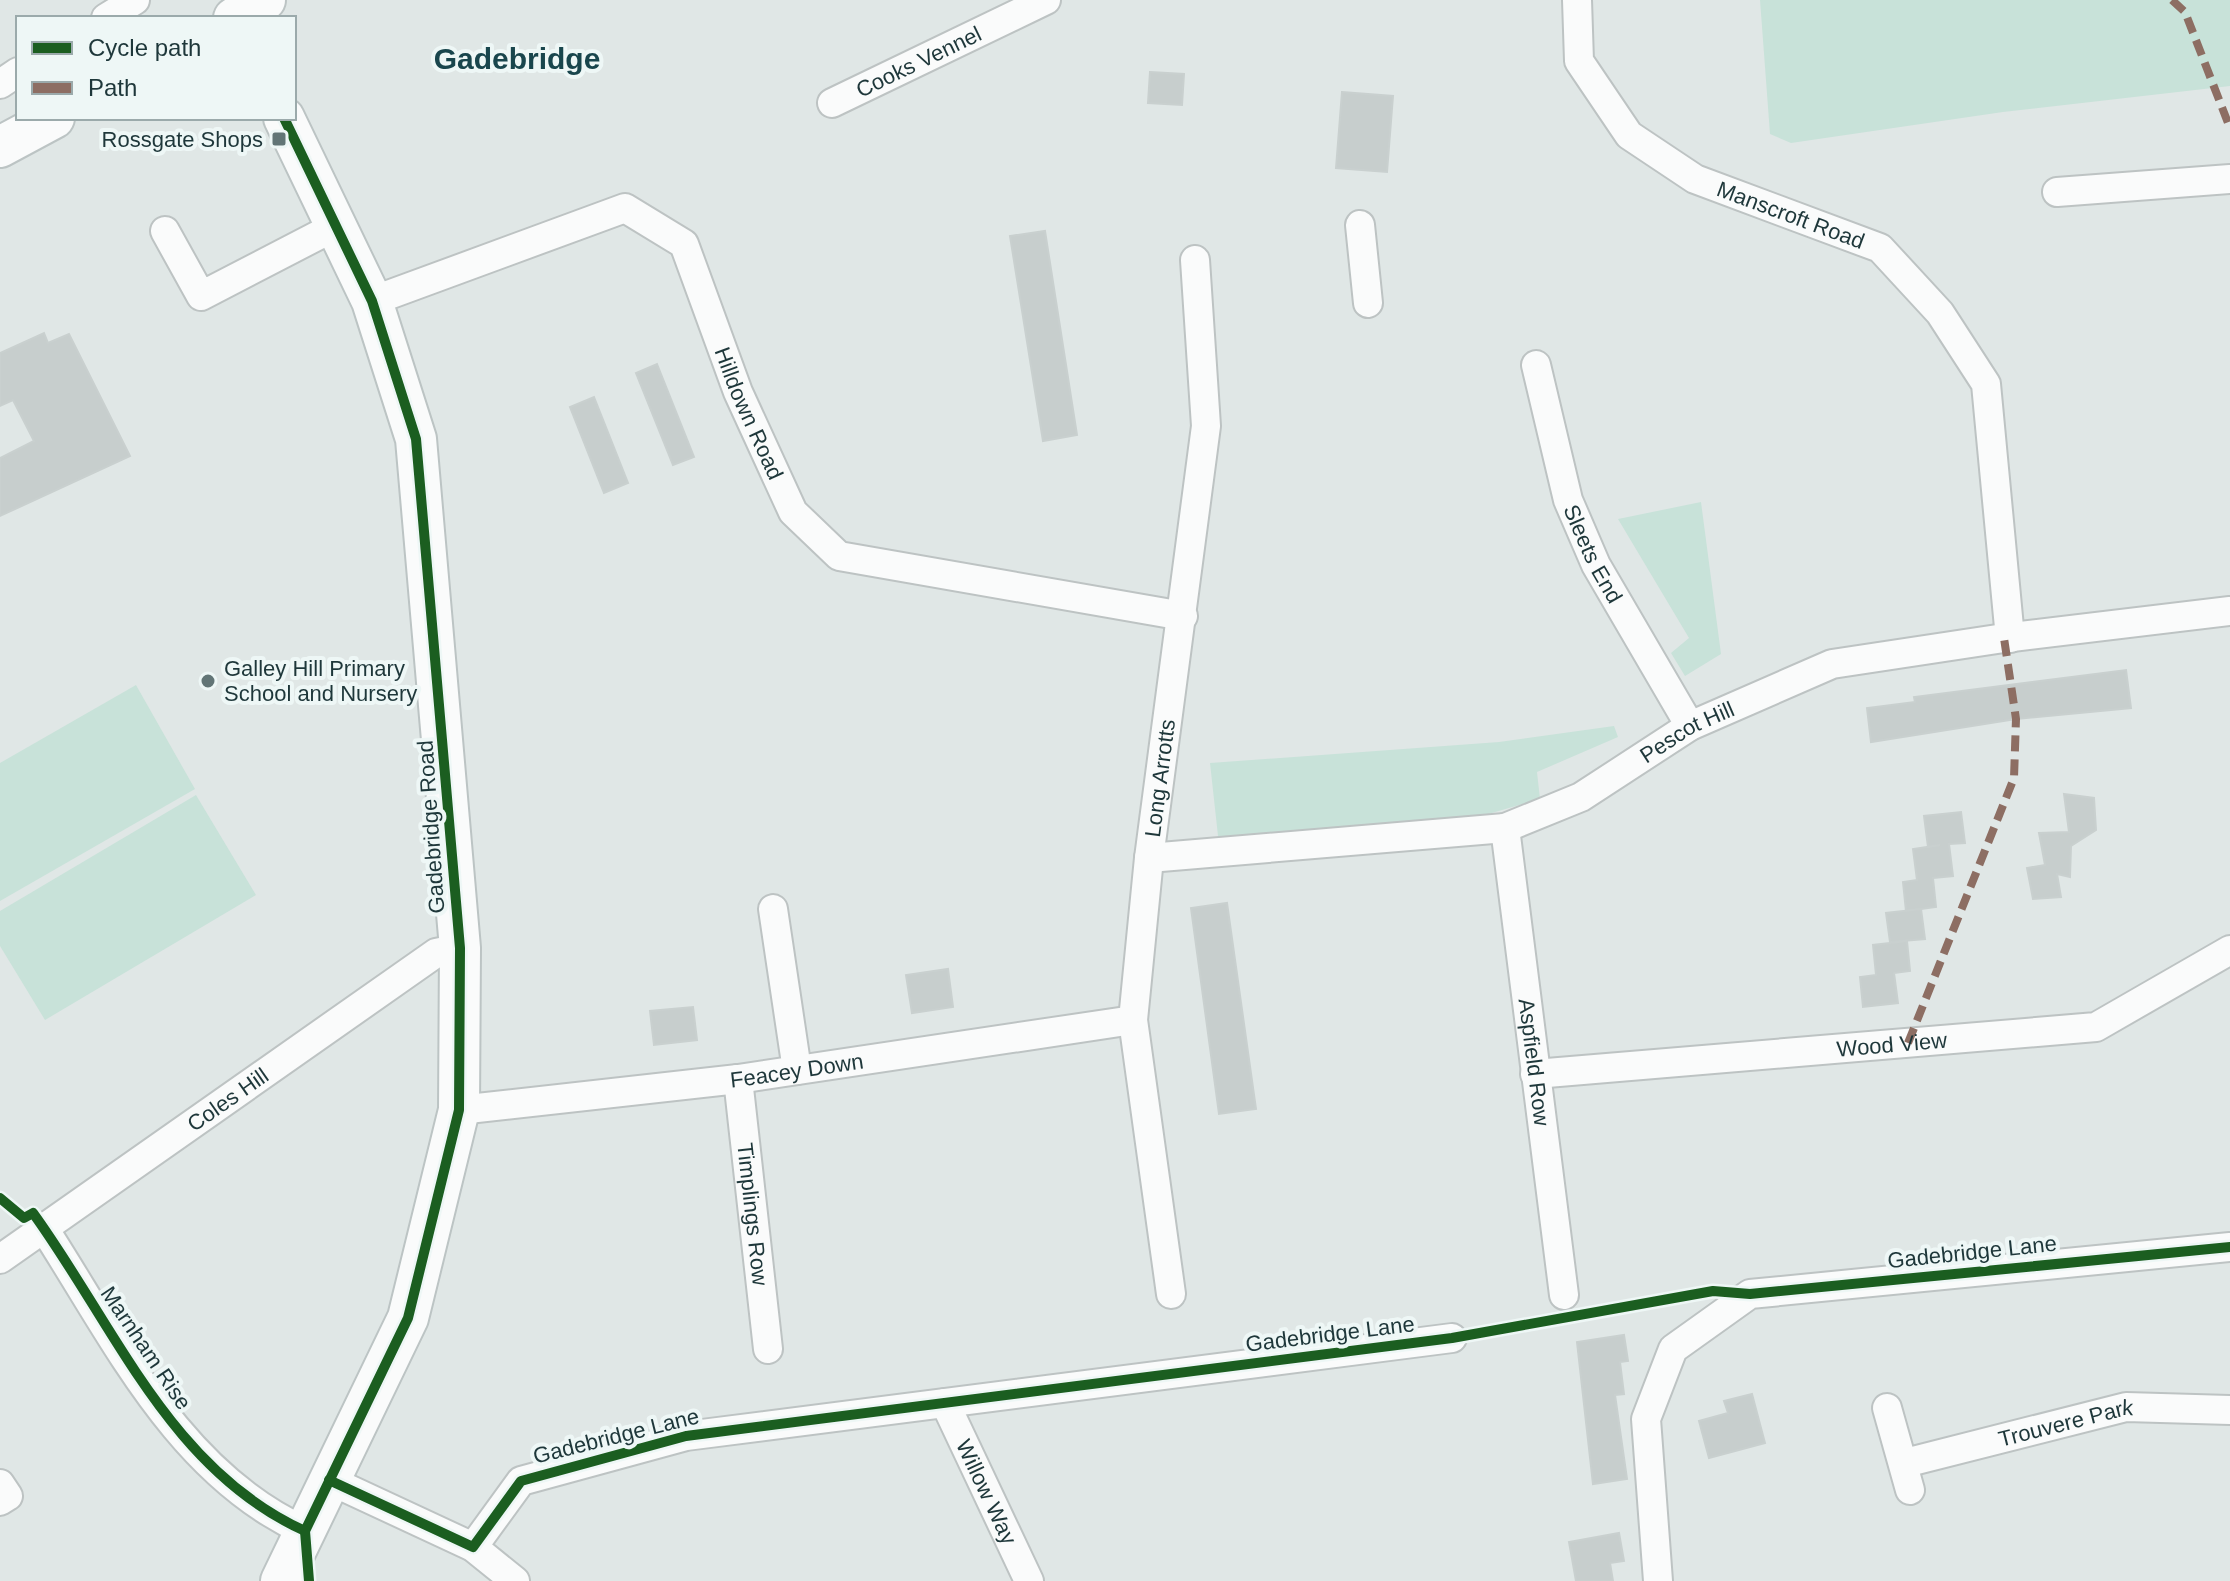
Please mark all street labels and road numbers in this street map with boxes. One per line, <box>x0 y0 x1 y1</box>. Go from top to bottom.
street label: Cooks Vennel <box>852 21 985 102</box>
street label: Manscroft Road <box>1714 176 1868 254</box>
street label: Hilldown Road <box>710 343 789 483</box>
street label: Sleets End <box>1559 501 1628 607</box>
street label: Pescot Hill <box>1635 696 1738 768</box>
street label: Long Arrotts <box>1139 718 1180 839</box>
street label: Gadebridge Road <box>412 739 450 915</box>
street label: Aspfield Row <box>1514 997 1555 1128</box>
street label: Wood View <box>1836 1027 1948 1061</box>
street label: Feacey Down <box>729 1048 865 1092</box>
street label: Coles Hill <box>182 1062 273 1136</box>
street label: Timplings Row <box>733 1141 773 1287</box>
street label: Gadebridge Lane <box>1886 1231 2058 1273</box>
street label: Marnham Rise <box>96 1282 196 1414</box>
street label: Gadebridge Lane <box>1244 1311 1416 1357</box>
street label: Trouvere Park <box>1996 1394 2135 1451</box>
street label: Gadebridge Lane <box>530 1403 702 1469</box>
street label: Willow Way <box>951 1435 1022 1548</box>

